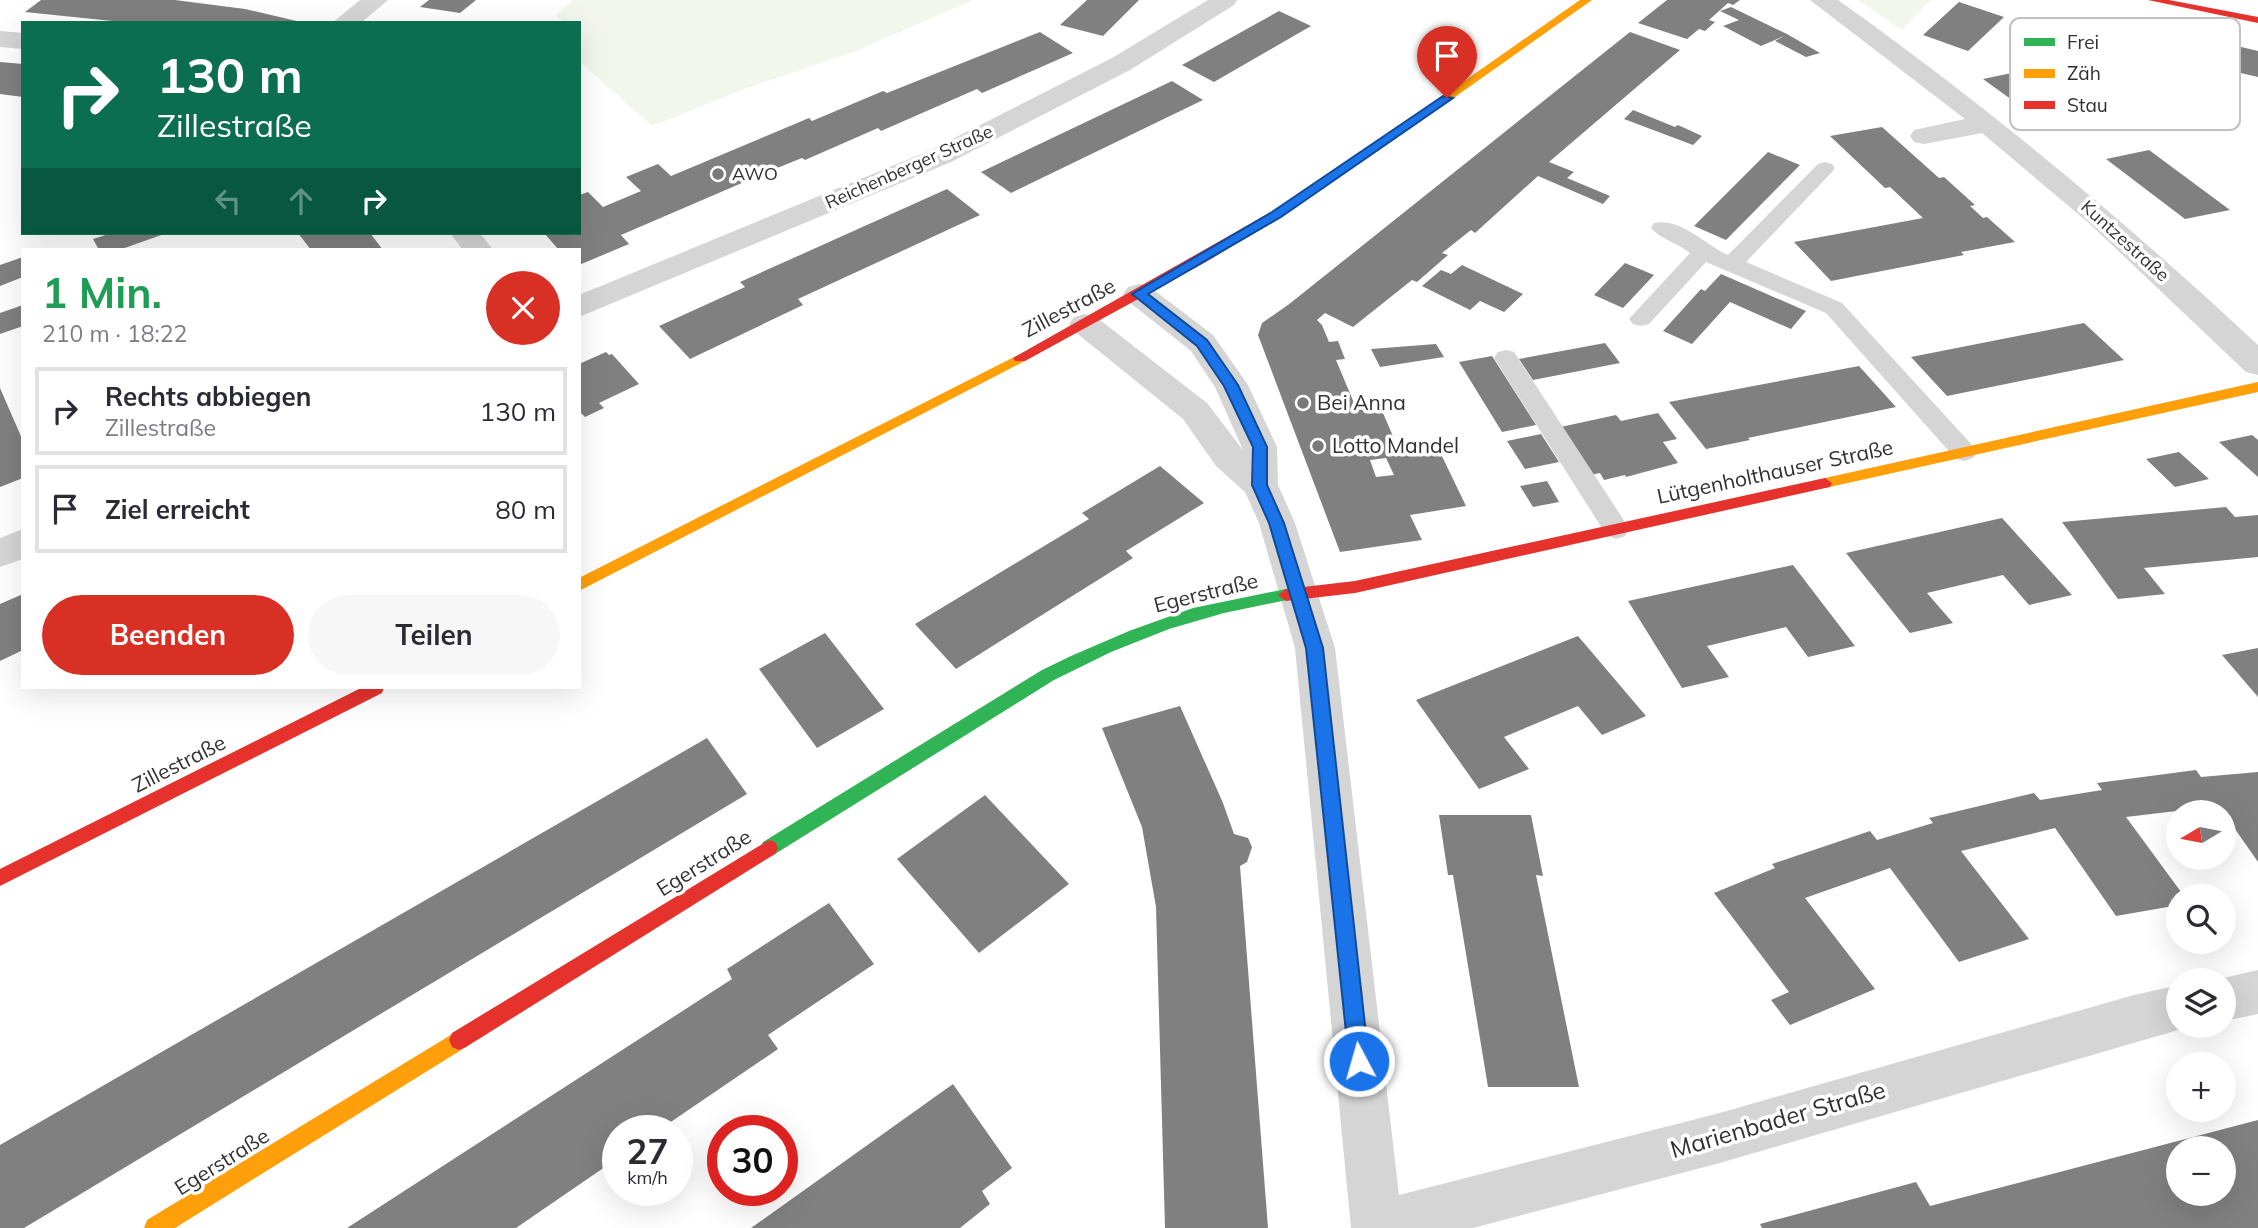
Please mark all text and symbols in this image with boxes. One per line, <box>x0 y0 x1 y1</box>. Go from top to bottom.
legend <box>2010 18 2240 130</box>
pin <box>1417 26 1477 98</box>
text: Frei <box>2067 30 2099 54</box>
icon: arrive <box>1428 37 1466 75</box>
text: 130 m <box>157 44 303 105</box>
icon: right <box>42 49 133 140</box>
text: Zäh <box>2067 61 2101 85</box>
text: Stau <box>2067 93 2108 117</box>
text: Zillestraße <box>157 105 312 145</box>
street label: Reichenberger Straße <box>821 119 996 214</box>
place label: AWO <box>732 162 778 185</box>
marker: AWO <box>710 166 726 182</box>
icon: left <box>209 182 247 220</box>
icon: ahead <box>282 182 320 220</box>
icon: right <box>355 182 393 220</box>
street label: Kuntzestraße <box>2076 195 2174 286</box>
text: 1 Min. <box>42 266 162 319</box>
button: close <box>486 271 560 345</box>
street label: Zillestraße <box>1018 272 1119 342</box>
text: 210 m · 18:22 <box>42 319 187 348</box>
text: Rechts abbiegen <box>105 380 311 413</box>
place label: Bei Anna <box>1317 389 1406 415</box>
icon: right <box>46 392 84 430</box>
text: 130 m <box>480 395 556 428</box>
marker: Bei Anna <box>1295 395 1311 411</box>
text: Zillestraße <box>105 413 216 442</box>
place label: Lotto Mandel <box>1332 432 1459 458</box>
street label: Lütgenholthauser Straße <box>1654 433 1895 509</box>
marker: Lotto Mandel <box>1310 438 1326 454</box>
icon: arrive <box>46 490 84 528</box>
text: Ziel erreicht <box>105 493 250 526</box>
text: 80 m <box>495 493 556 526</box>
street label: Egerstraße <box>1151 567 1261 618</box>
button: Beenden <box>42 595 294 675</box>
button: Teilen <box>308 595 560 675</box>
street label: Zillestraße <box>127 728 230 798</box>
north arrow <box>2166 800 2236 870</box>
map controls <box>2166 800 2236 1206</box>
street label: Egerstraße <box>651 823 755 901</box>
button: search <box>2166 884 2236 954</box>
button: layers <box>2166 968 2236 1038</box>
position arrow <box>1322 1024 1396 1098</box>
button: + <box>2166 1052 2236 1122</box>
street label: Marienbader Straße <box>1667 1074 1889 1164</box>
speed limit sign: 30 <box>707 1115 798 1206</box>
street label: Egerstraße <box>169 1122 273 1200</box>
text: 27 <box>626 1129 669 1173</box>
button: − <box>2166 1136 2236 1206</box>
text: km/h <box>627 1166 668 1189</box>

